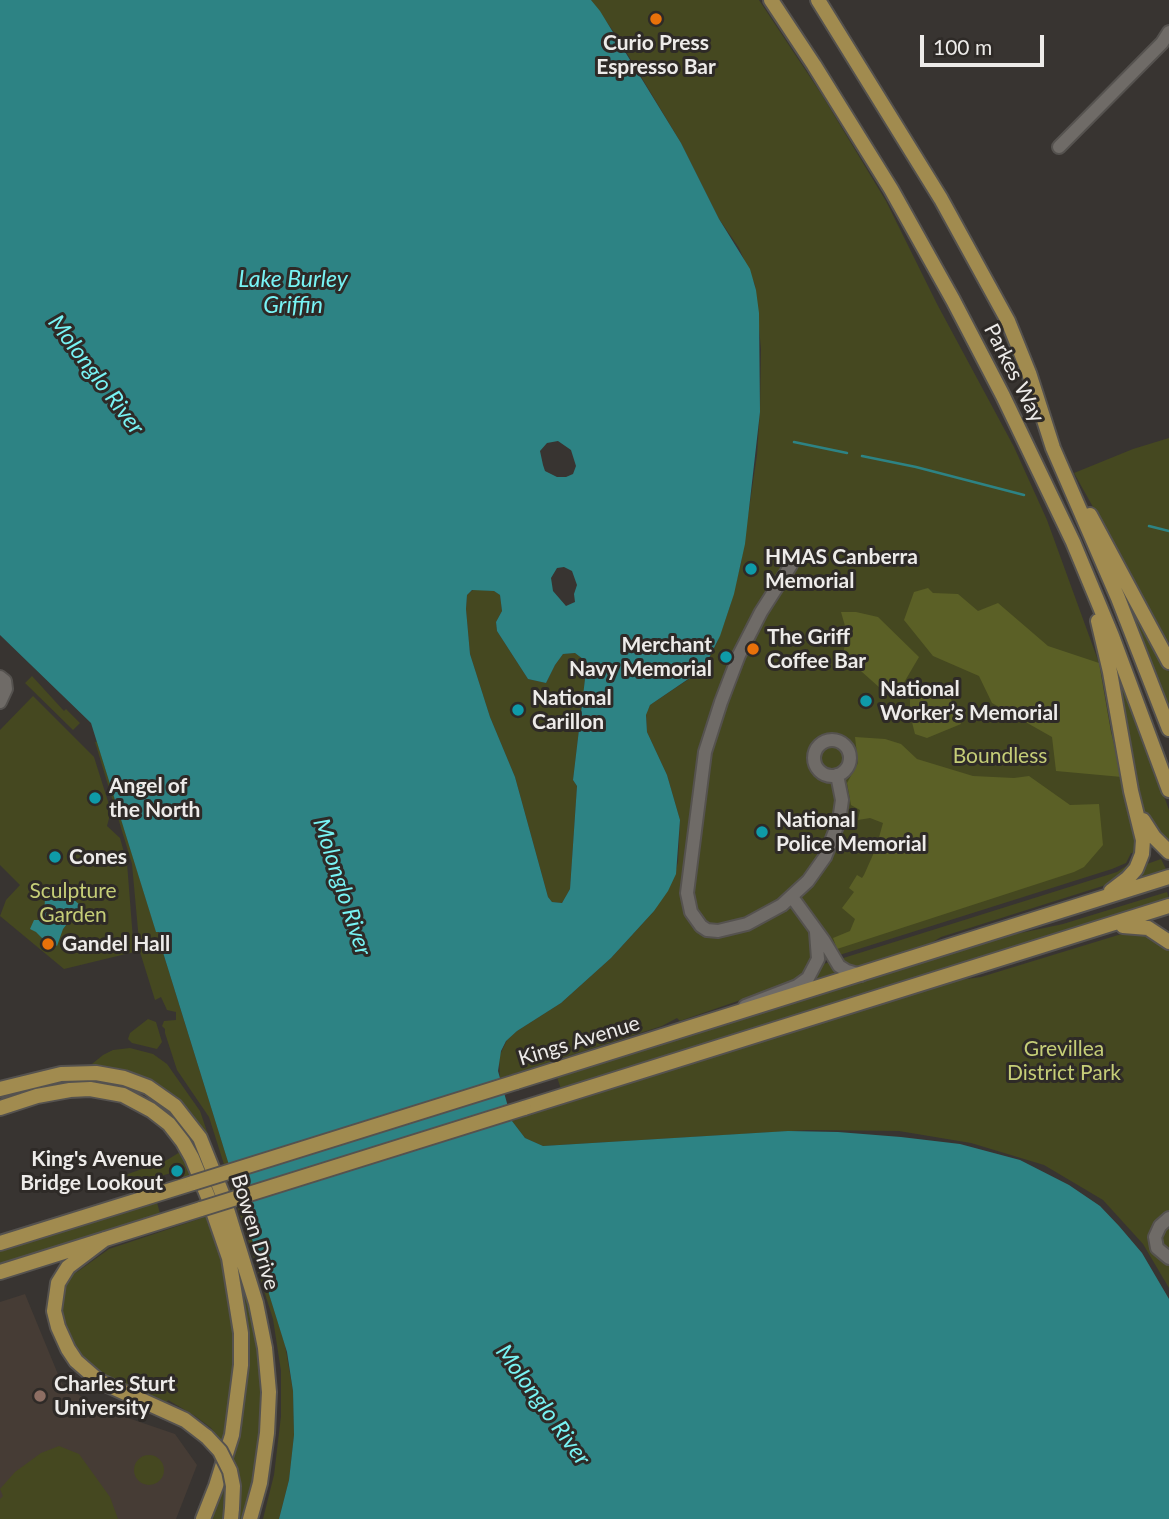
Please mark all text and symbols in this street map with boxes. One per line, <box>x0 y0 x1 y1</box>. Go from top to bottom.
marker: Curio Press Espresso Bar <box>648 11 664 27</box>
scale bar <box>924 21 1048 65</box>
place label: Curio Press Espresso Bar <box>596 30 716 80</box>
text: 100 m <box>933 34 992 59</box>
water label: Lake Burley Griffin <box>238 266 348 320</box>
water label: Molonglo River <box>42 310 150 440</box>
street label: Parkes Way <box>978 319 1050 427</box>
place label: HMAS Canberra Memorial <box>765 544 918 594</box>
marker: HMAS Canberra Memorial <box>743 561 759 577</box>
place label: The Griff Coffee Bar <box>767 624 866 674</box>
place label: Merchant Navy Memorial <box>569 632 712 682</box>
marker: The Griff Coffee Bar <box>745 641 761 657</box>
marker: Merchant Navy Memorial <box>718 649 734 665</box>
place label: National Worker’s Memorial <box>880 676 1058 726</box>
place label: National Carillon <box>532 685 612 735</box>
marker: National Worker’s Memorial <box>858 693 874 709</box>
marker: National Carillon <box>510 702 526 718</box>
park label: Boundless <box>953 743 1047 769</box>
place label: Angel of the North <box>109 773 200 823</box>
marker: Angel of the North <box>87 790 103 806</box>
place label: National Police Memorial <box>776 807 927 857</box>
water label: Molonglo River <box>307 815 377 959</box>
marker: National Police Memorial <box>754 824 770 840</box>
place label: Cones <box>69 844 127 870</box>
marker: Cones <box>47 849 63 865</box>
park label: Sculpture Garden <box>29 878 117 928</box>
place label: Gandel Hall <box>62 931 170 957</box>
marker: Gandel Hall <box>40 936 56 952</box>
street label: Kings Avenue <box>515 1011 643 1071</box>
park label: Grevillea District Park <box>1007 1036 1121 1086</box>
place label: King's Avenue Bridge Lookout <box>20 1146 163 1196</box>
marker: King's Avenue Bridge Lookout <box>169 1163 185 1179</box>
street label: Bowen Drive <box>225 1171 285 1293</box>
water label: Molonglo River <box>490 1339 596 1471</box>
place label: Charles Sturt University <box>54 1371 175 1421</box>
marker: Charles Sturt University <box>32 1388 48 1404</box>

